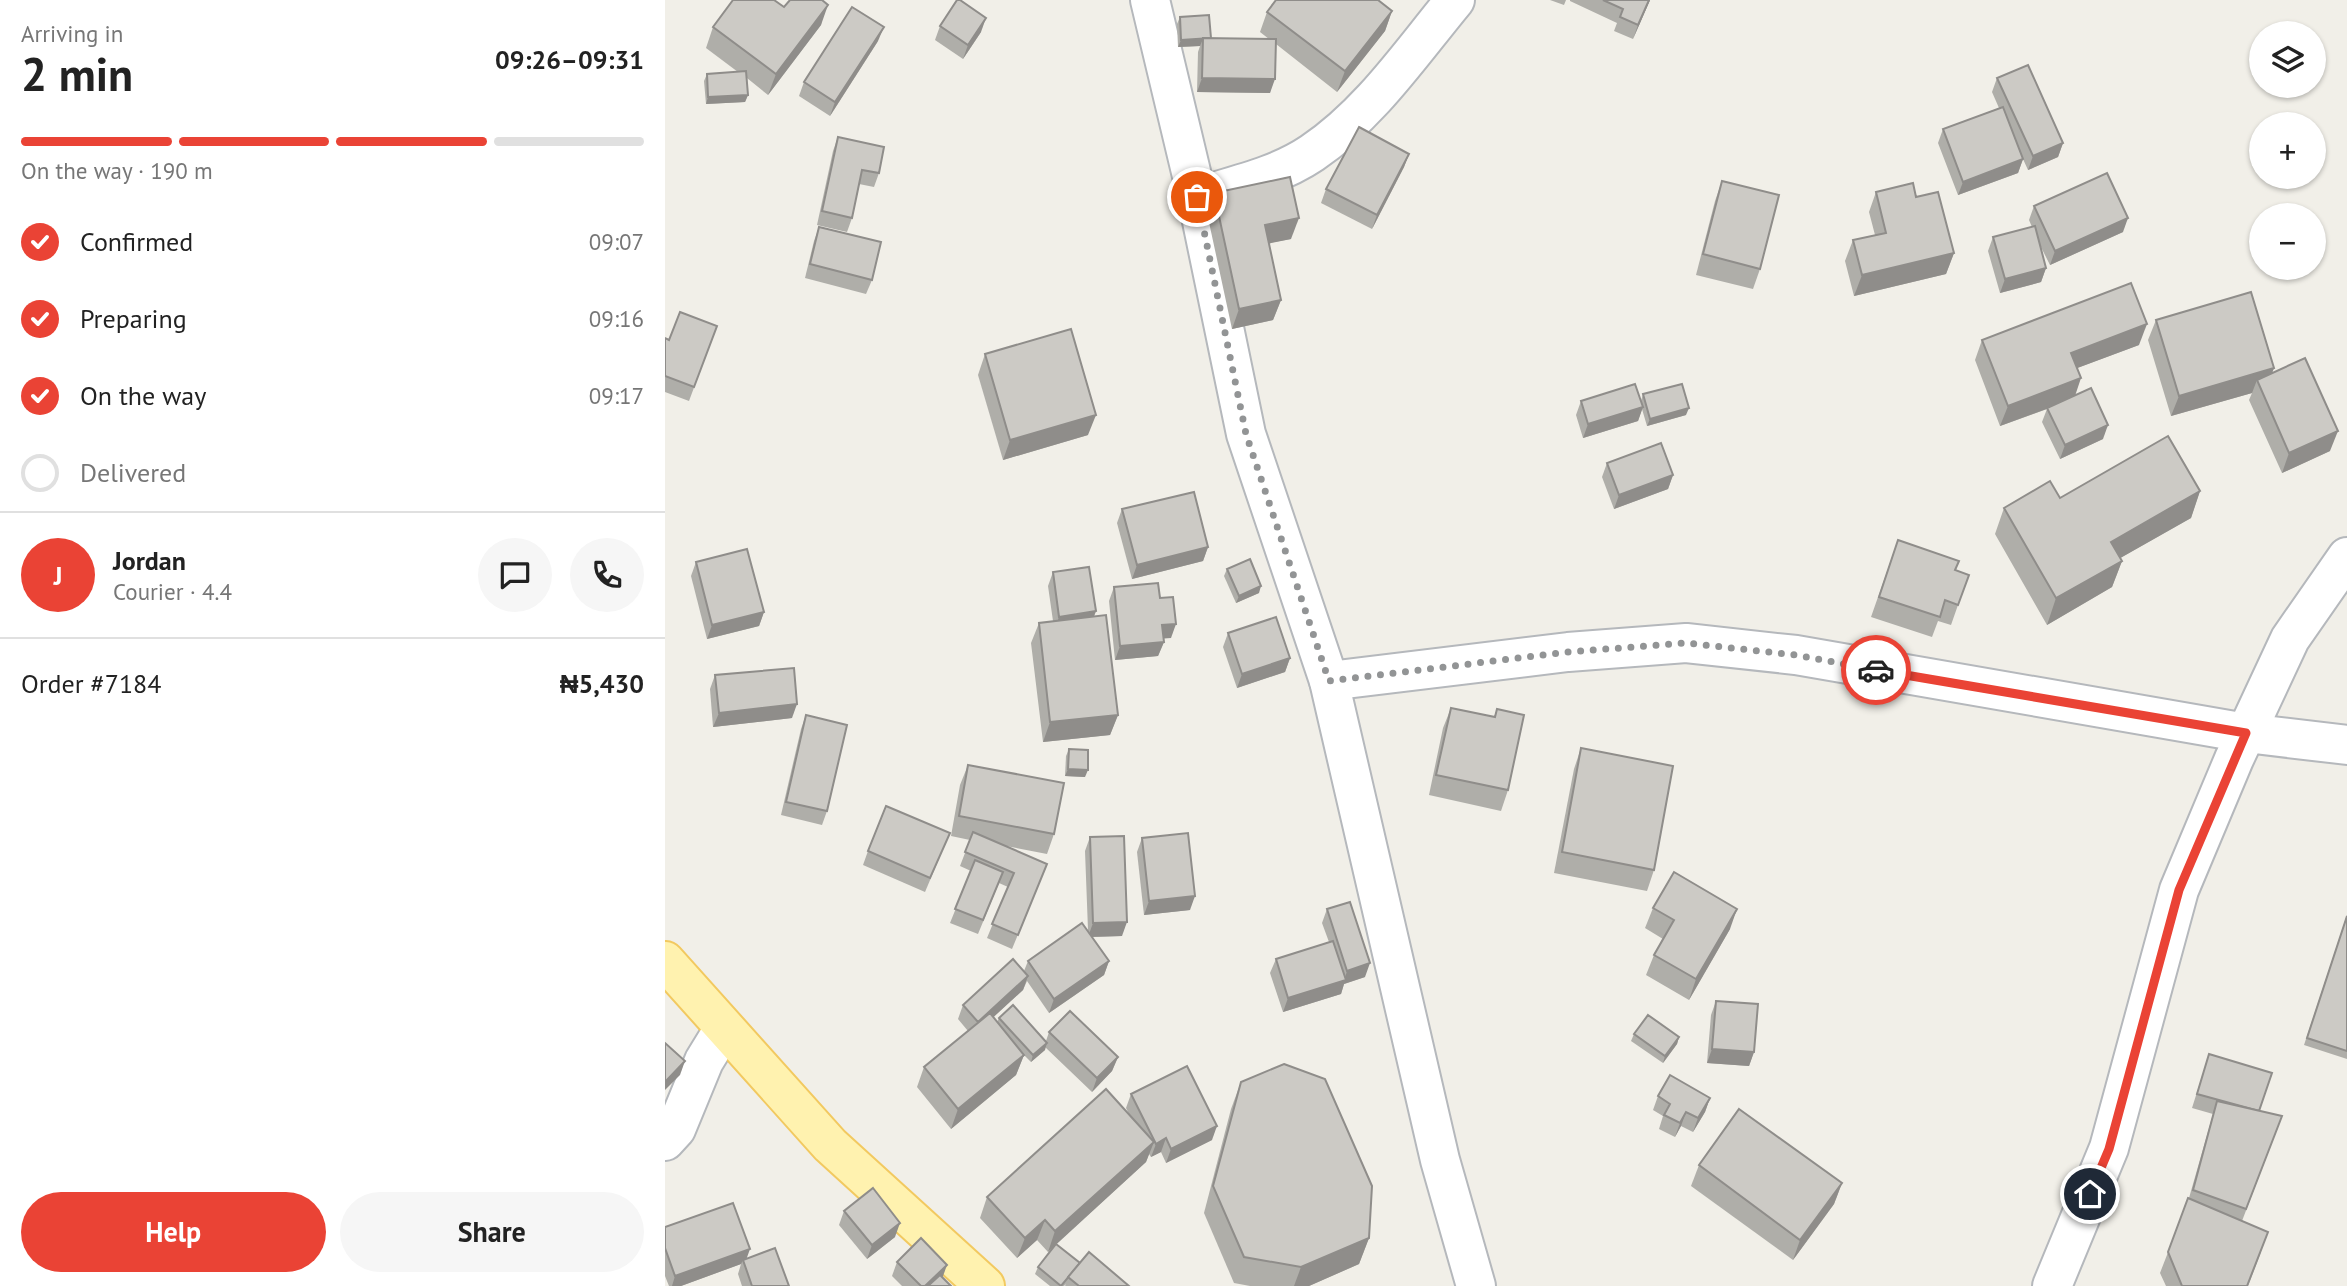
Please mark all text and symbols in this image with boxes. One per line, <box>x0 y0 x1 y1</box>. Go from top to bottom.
text: Arriving in <box>21 19 123 48</box>
map controls <box>2249 21 2326 280</box>
button: layers <box>2249 21 2326 98</box>
text: 09:26–09:31 <box>495 43 644 76</box>
text: 2 min <box>21 44 133 104</box>
button: + <box>2249 112 2326 189</box>
text: On the way · 190 m <box>21 156 213 185</box>
pin <box>1167 167 1227 227</box>
icon: bag <box>1178 178 1216 216</box>
button: − <box>2249 203 2326 280</box>
icon: check <box>21 223 59 261</box>
text: Confirmed <box>80 225 193 258</box>
text: 09:07 <box>589 227 644 256</box>
icon: check <box>21 300 59 338</box>
text: Preparing <box>80 302 187 335</box>
text: 09:16 <box>589 304 644 333</box>
icon: check <box>21 377 59 415</box>
text: On the way <box>80 379 206 412</box>
text: 09:17 <box>589 381 644 410</box>
text: Delivered <box>80 456 186 489</box>
button: chat <box>478 538 552 612</box>
button: phone <box>570 538 644 612</box>
text: Jordan <box>113 544 186 577</box>
text: J <box>54 559 62 592</box>
text: Courier · 4.4 <box>113 577 232 606</box>
courier <box>1841 635 1911 705</box>
icon: car <box>1857 651 1895 689</box>
text: Order #7184 <box>21 667 161 700</box>
text: ₦5,430 <box>560 667 644 700</box>
pin <box>2060 1164 2120 1224</box>
icon: home <box>2071 1175 2109 1213</box>
button: Help <box>21 1192 326 1272</box>
button: Share <box>340 1192 644 1272</box>

